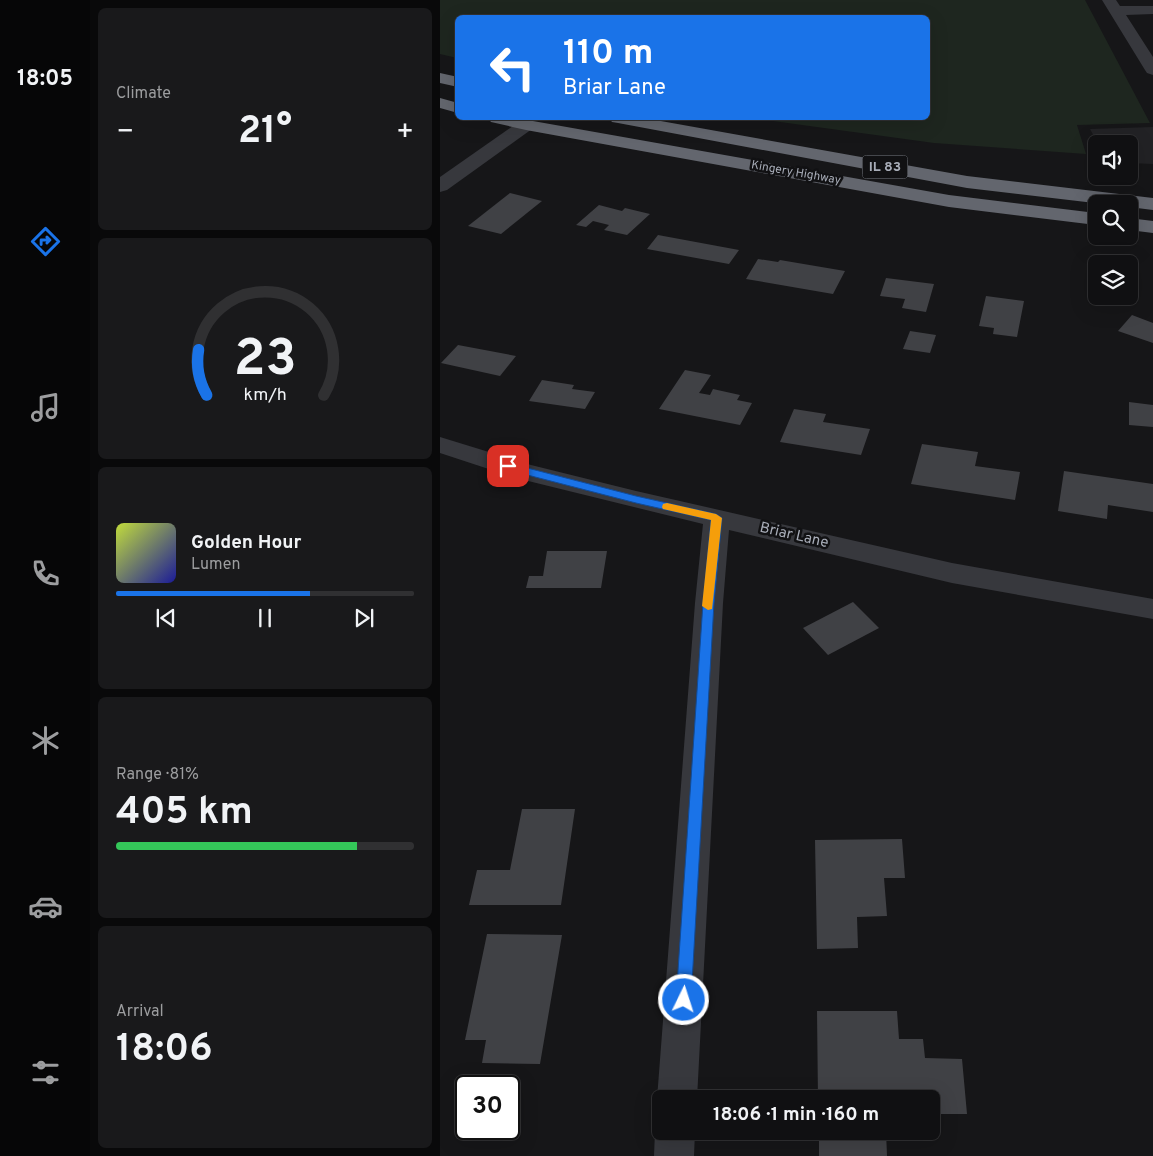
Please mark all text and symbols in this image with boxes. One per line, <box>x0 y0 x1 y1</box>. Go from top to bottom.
text: 110 m <box>563 32 653 76</box>
icon: left <box>480 35 545 100</box>
text: 18:05 <box>17 66 73 93</box>
text: Briar Lane <box>563 75 666 102</box>
text: Climate <box>116 84 171 104</box>
text: 21° <box>238 108 292 157</box>
text: − <box>116 115 134 151</box>
text: + <box>396 115 414 151</box>
map controls <box>1088 135 1138 305</box>
button: sound <box>1088 135 1138 185</box>
road number: IL 83 <box>862 156 908 178</box>
street label: Kingery Highway <box>750 157 842 189</box>
button: search <box>1088 195 1138 245</box>
icon: directions <box>28 224 63 259</box>
button: layers <box>1088 255 1138 305</box>
text: 23 <box>234 328 296 394</box>
text: km/h <box>243 384 287 407</box>
icon: music <box>28 390 63 425</box>
pin <box>487 445 529 487</box>
icon: arrive <box>494 452 522 480</box>
street label: Briar Lane <box>758 519 830 553</box>
text: Golden Hour <box>191 531 302 555</box>
text: Lumen <box>191 555 241 575</box>
icon: phone <box>28 556 63 591</box>
icon: previous <box>152 604 180 632</box>
icon: pause <box>251 604 279 632</box>
icon: next <box>350 604 378 632</box>
icon: climate <box>28 723 63 758</box>
text: Range · 81% <box>116 765 199 785</box>
text: 405 km <box>116 789 253 838</box>
icon: car <box>28 889 63 924</box>
position arrow <box>657 973 709 1025</box>
text: Arrival <box>116 1002 164 1022</box>
text: 18:06 <box>116 1026 213 1075</box>
icon: filters <box>28 1055 63 1090</box>
speed limit sign: 30 <box>455 1075 520 1140</box>
text: 18:06 · 1 min · 160 m <box>713 1103 879 1127</box>

